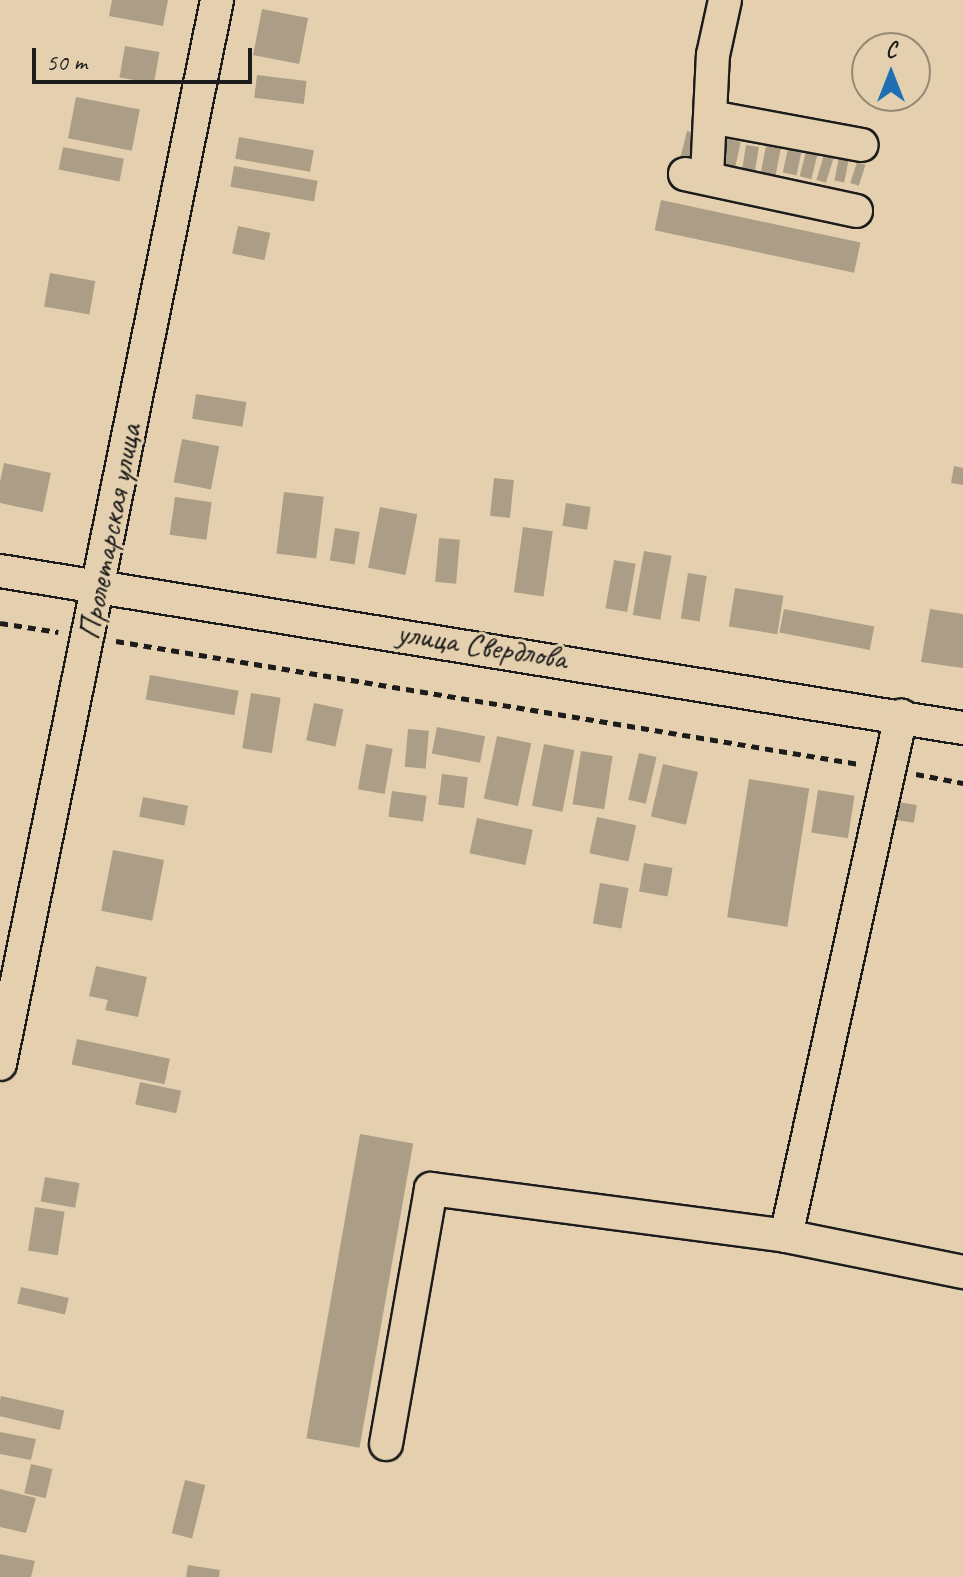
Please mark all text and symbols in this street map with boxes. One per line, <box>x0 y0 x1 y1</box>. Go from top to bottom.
scale bar <box>36 32 256 82</box>
north arrow <box>851 32 931 112</box>
text: С <box>886 36 896 64</box>
text: 50 m <box>46 47 87 77</box>
street label: Пролетарская улица <box>70 420 150 644</box>
street label: улица Свердлова <box>395 614 569 678</box>

